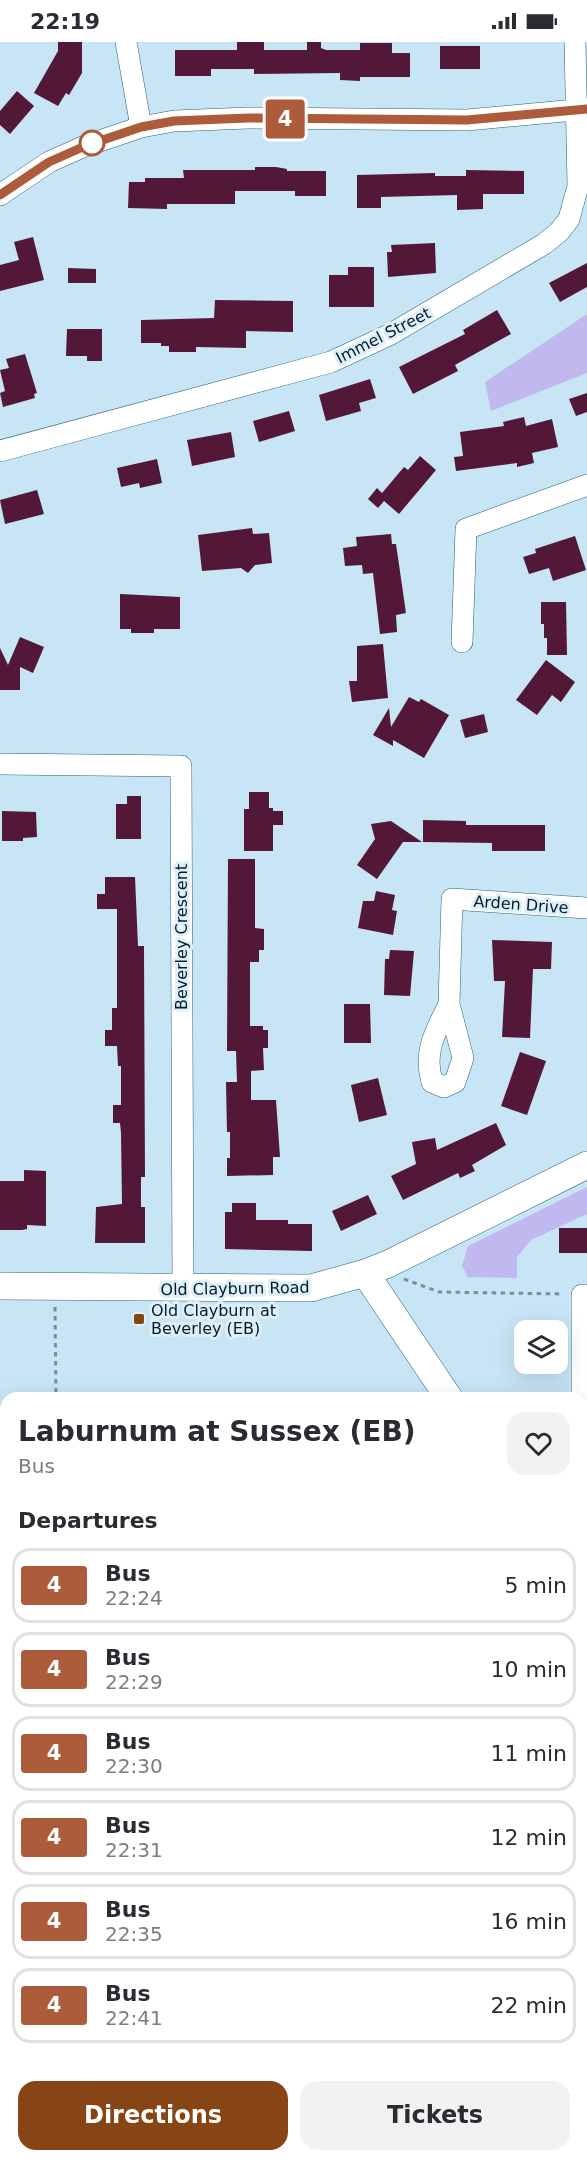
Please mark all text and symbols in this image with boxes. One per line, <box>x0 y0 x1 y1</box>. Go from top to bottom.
text: 22:19 <box>30 9 100 34</box>
line badge: 4 <box>266 100 304 139</box>
text: 4 <box>278 107 292 131</box>
unlabelled marker <box>79 130 105 156</box>
street label: Immel Street <box>333 303 434 367</box>
street label: Beverley Crescent <box>172 864 191 1010</box>
street label: Arden Drive <box>473 892 569 917</box>
street label: Old Clayburn Road <box>160 1278 310 1299</box>
place label: Old Clayburn at Beverley (EB) <box>151 1301 276 1338</box>
marker: Old Clayburn at Beverley (EB) <box>132 1312 146 1326</box>
map controls <box>514 1320 568 1374</box>
button: layers <box>514 1320 568 1374</box>
button: heart <box>507 1412 570 1475</box>
text: Laburnum at Sussex (EB) <box>18 1415 416 1448</box>
text: Bus <box>18 1454 55 1478</box>
text: Departures <box>18 1508 158 1533</box>
text: Bus <box>105 1561 151 1586</box>
text: 4 <box>47 1573 61 1597</box>
text: 5 min <box>505 1573 567 1598</box>
text: 22:24 <box>105 1586 163 1610</box>
text: Bus <box>105 1645 151 1670</box>
text: 4 <box>47 1657 61 1681</box>
text: 10 min <box>491 1657 567 1682</box>
text: 22:29 <box>105 1670 163 1694</box>
text: Bus <box>105 1729 151 1754</box>
text: 4 <box>47 1741 61 1765</box>
text: 11 min <box>491 1741 567 1766</box>
text: 22:30 <box>105 1754 163 1778</box>
text: Bus <box>105 1813 151 1838</box>
text: 4 <box>47 1825 61 1849</box>
text: 12 min <box>491 1825 567 1850</box>
text: 22:31 <box>105 1838 163 1862</box>
text: Bus <box>105 1897 151 1922</box>
text: 4 <box>47 1909 61 1933</box>
text: 16 min <box>491 1909 567 1934</box>
text: 22:35 <box>105 1922 163 1946</box>
text: Bus <box>105 1981 151 2006</box>
text: 4 <box>47 1993 61 2017</box>
text: 22 min <box>491 1993 567 2018</box>
text: 22:41 <box>105 2006 163 2030</box>
button: Directions <box>18 2081 288 2150</box>
button: Tickets <box>300 2081 570 2150</box>

